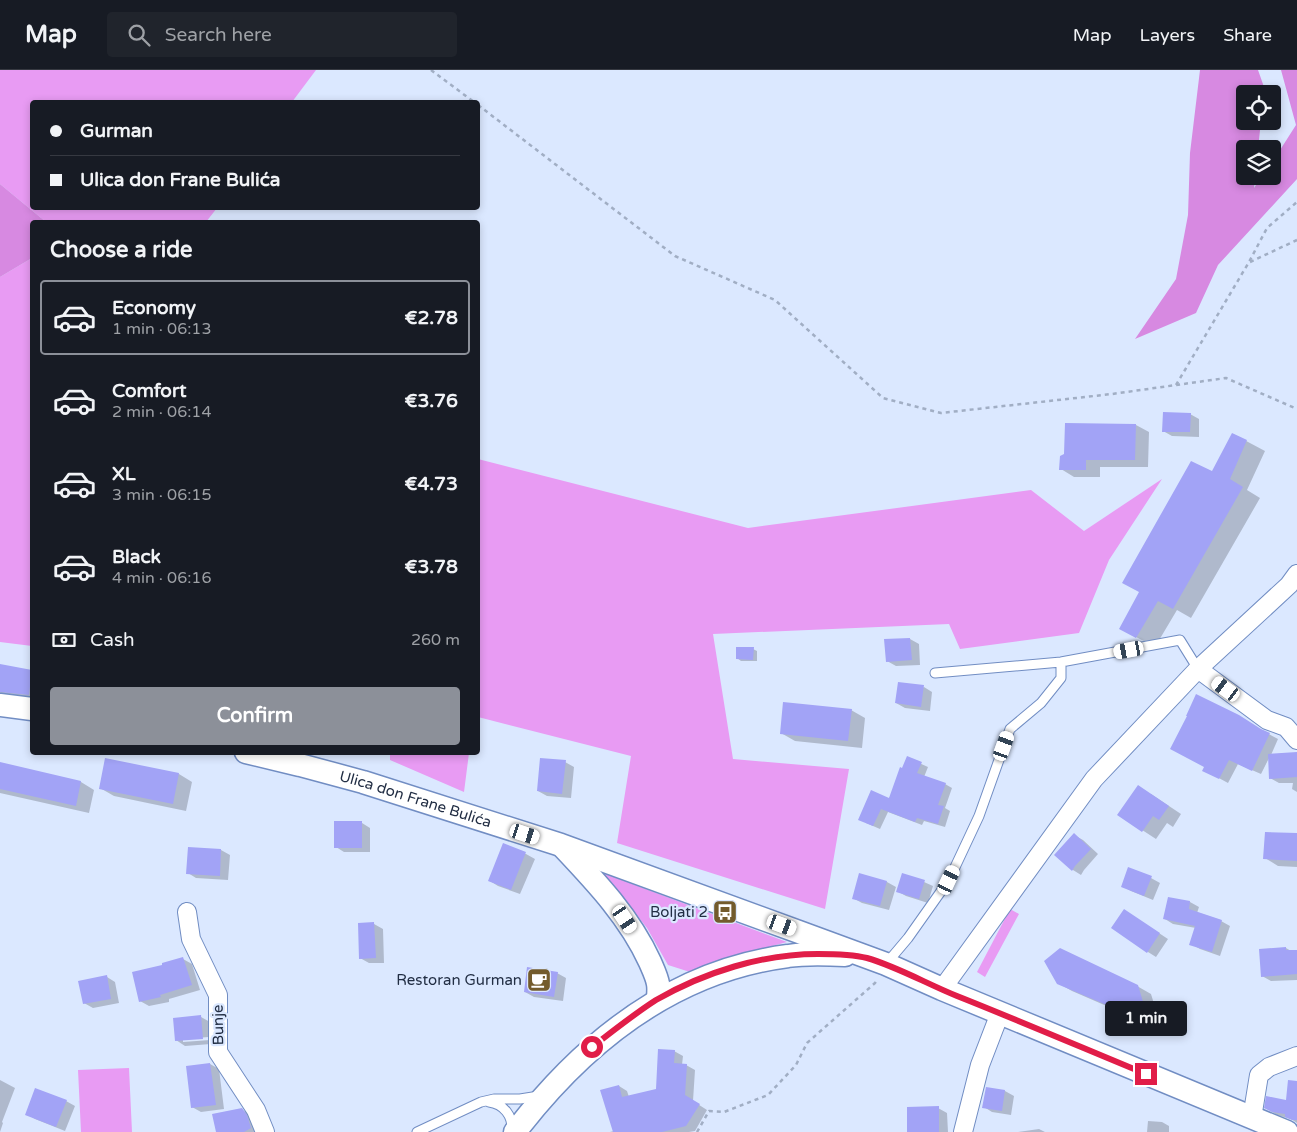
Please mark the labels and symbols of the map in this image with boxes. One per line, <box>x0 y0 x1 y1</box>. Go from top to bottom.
car <box>1112 640 1145 660</box>
car <box>1209 674 1242 704</box>
car <box>991 729 1016 763</box>
street label: Ulica don Frane Bulića <box>337 767 494 831</box>
car <box>508 822 541 846</box>
car <box>935 863 962 897</box>
bus stop icon: Boljati 2 <box>712 899 738 925</box>
car <box>610 902 639 936</box>
place label: Boljati 2 <box>650 903 708 921</box>
car <box>765 913 798 937</box>
cafe icon: Restoran Gurman <box>526 967 552 993</box>
place label: Restoran Gurman <box>396 971 522 989</box>
callout: 1 min <box>1105 1002 1187 1036</box>
street label: Bunje <box>209 1004 227 1046</box>
route start <box>581 1036 603 1058</box>
route end <box>1135 1063 1157 1085</box>

